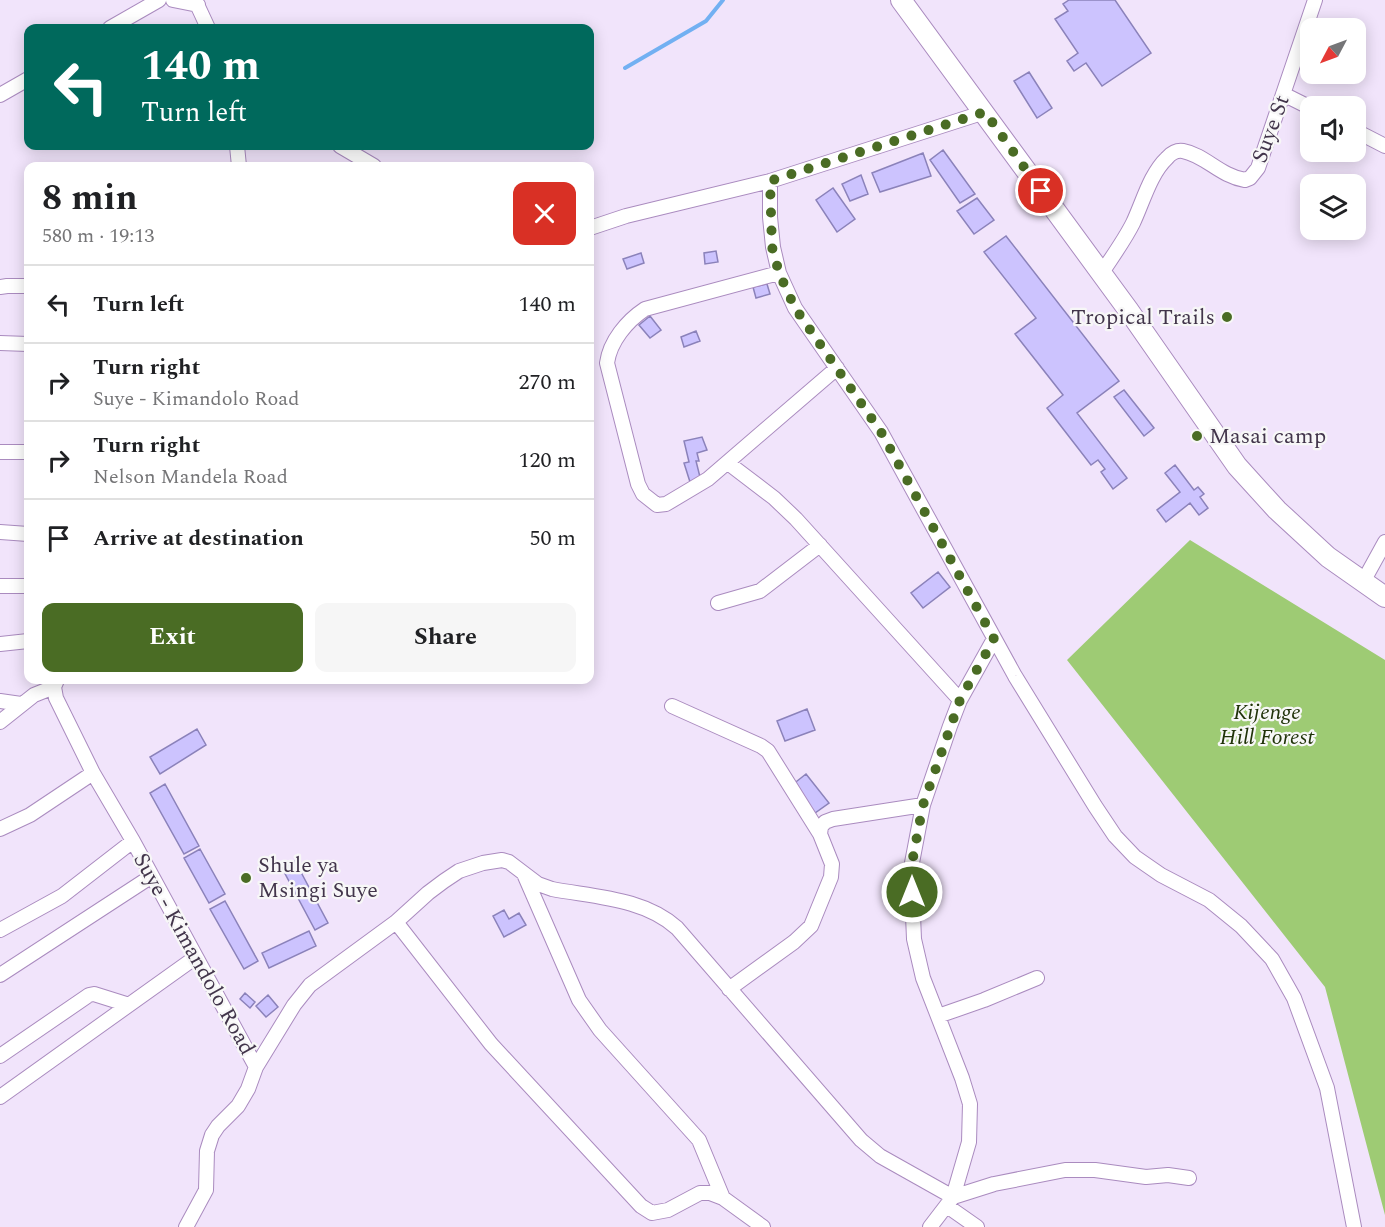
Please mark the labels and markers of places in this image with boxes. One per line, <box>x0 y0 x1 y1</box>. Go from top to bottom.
pin <box>1015 165 1066 216</box>
place label: Tropical Trails <box>1071 301 1215 334</box>
marker: Tropical Trails <box>1220 310 1234 324</box>
place label: Masai camp <box>1209 420 1326 453</box>
marker: Masai camp <box>1190 429 1204 443</box>
place label: Shule ya Msingi Suye <box>258 849 378 907</box>
marker: Shule ya Msingi Suye <box>239 871 253 885</box>

